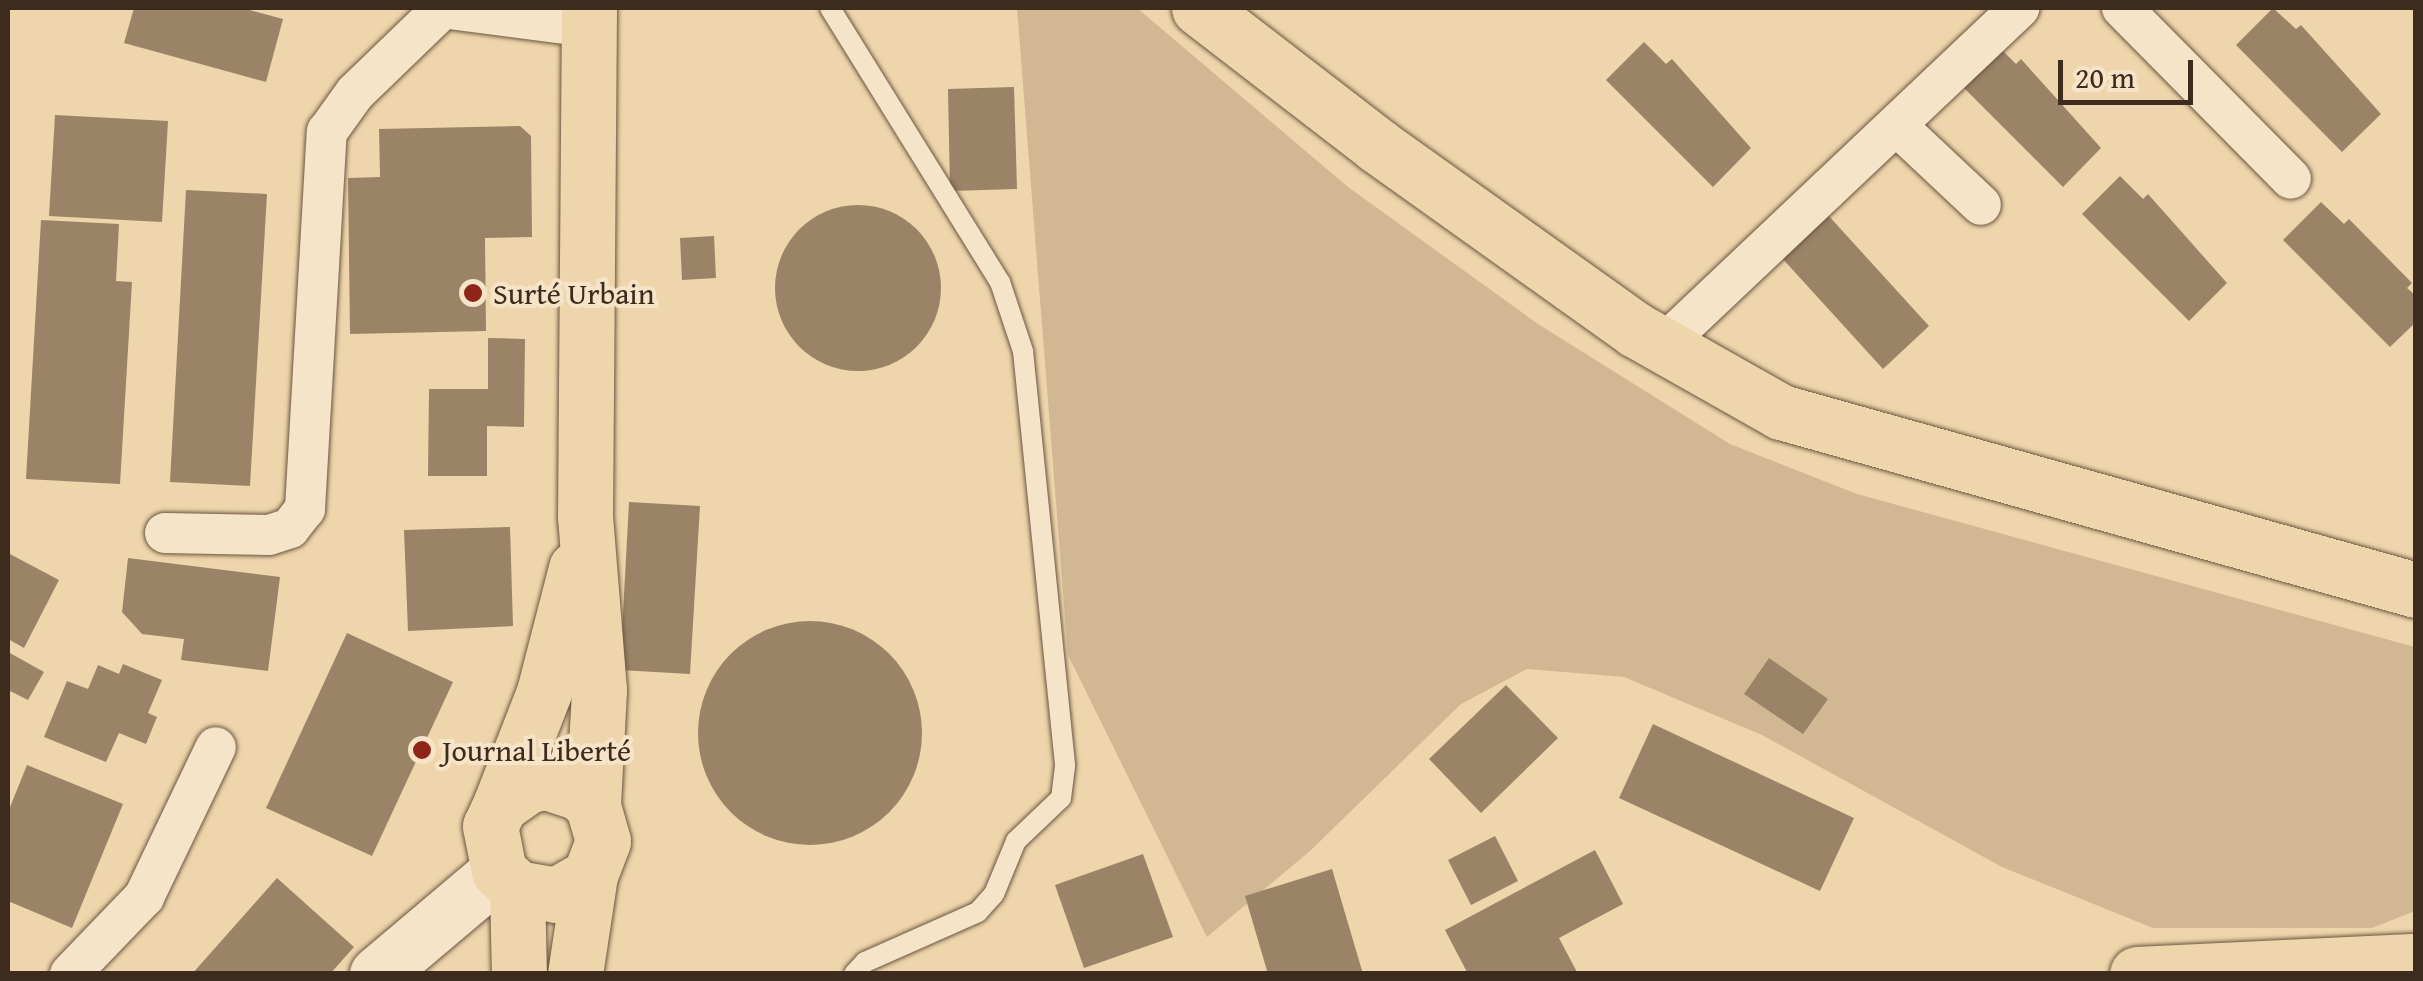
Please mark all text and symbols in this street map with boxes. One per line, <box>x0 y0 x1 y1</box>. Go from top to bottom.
scale bar <box>2063 40 2198 102</box>
text: 20 m <box>2075 55 2135 99</box>
place label: Surté Urbain <box>493 275 655 311</box>
marker: Surté Urbain <box>462 282 484 304</box>
place label: Journal Liberté <box>442 732 631 768</box>
marker: Journal Liberté <box>411 739 433 761</box>

